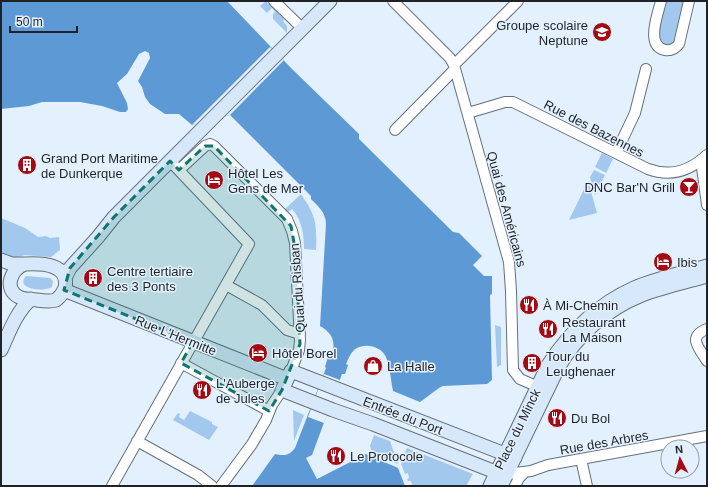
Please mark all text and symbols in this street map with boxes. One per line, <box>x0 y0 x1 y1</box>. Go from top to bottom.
scale bar <box>10 8 77 34</box>
text: 50 m <box>16 15 43 29</box>
place label: Groupe scolaire Neptune <box>496 18 588 48</box>
school or university icon: Groupe scolaire Neptune <box>591 21 613 43</box>
street label: Rue des Bazennes <box>541 97 647 160</box>
street label: Quai des Américains <box>484 150 529 269</box>
place label: Grand Port Maritime de Dunkerque <box>41 151 158 181</box>
building icon: Grand Port Maritime de Dunkerque <box>16 154 38 176</box>
place label: Hôtel Les Gens de Mer <box>228 166 304 196</box>
hotel icon: Hôtel Les Gens de Mer <box>203 169 225 191</box>
bar icon: DNC Bar'N Grill <box>678 176 700 198</box>
place label: DNC Bar'N Grill <box>584 180 675 195</box>
street label: Quai du Risban <box>287 243 308 333</box>
hotel icon: Ibis <box>652 251 674 273</box>
place label: Ibis <box>677 255 698 270</box>
place label: Centre tertiaire des 3 Ponts <box>107 264 193 294</box>
building icon: Centre tertiaire des 3 Ponts <box>82 267 104 289</box>
restaurant icon: À Mi-Chemin <box>518 294 540 316</box>
place label: À Mi-Chemin <box>543 298 618 313</box>
street label: Rue L'Hermitte <box>133 312 219 359</box>
place label: Restaurant La Maison <box>562 315 626 345</box>
restaurant icon: Restaurant La Maison <box>537 318 559 340</box>
hotel icon: Hôtel Borel <box>247 342 269 364</box>
place label: Hôtel Borel <box>272 346 336 361</box>
place label: Tour du Leughenaer <box>546 349 616 379</box>
building icon: Tour du Leughenaer <box>521 352 543 374</box>
shop icon: La Halle <box>362 355 384 377</box>
place label: La Halle <box>387 359 435 374</box>
place label: L'Auberge de Jules <box>216 376 275 406</box>
restaurant icon: L'Auberge de Jules <box>191 379 213 401</box>
street label: Place du Minck <box>491 386 544 472</box>
street label: Entrée du Port <box>361 393 445 438</box>
restaurant icon: Du Bol <box>546 407 568 429</box>
place label: Du Bol <box>571 411 610 426</box>
street label: Rue des Arbres <box>559 427 650 458</box>
north arrow <box>660 439 700 479</box>
text: N <box>674 443 684 455</box>
restaurant icon: Le Protocole <box>325 445 347 467</box>
place label: Le Protocole <box>350 449 423 464</box>

